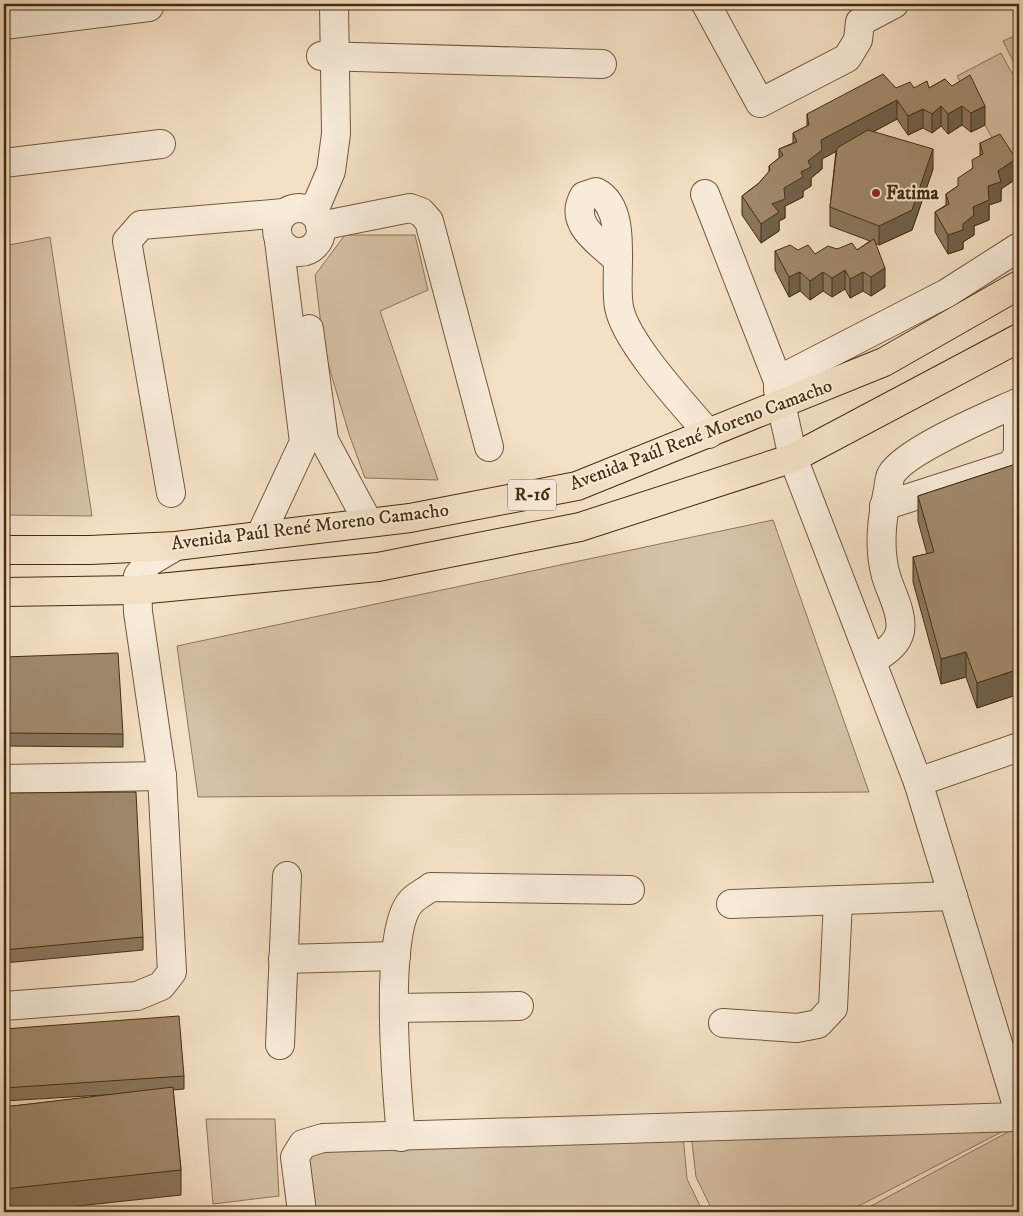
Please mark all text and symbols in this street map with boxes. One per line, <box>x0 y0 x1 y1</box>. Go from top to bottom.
place label: Fatima <box>886 182 939 205</box>
marker: Fatima <box>870 187 882 199</box>
street label: Avenida Paúl René Moreno Camacho <box>566 374 836 496</box>
road number: R-16 <box>508 480 556 510</box>
street label: Avenida Paúl René Moreno Camacho <box>170 499 450 555</box>

